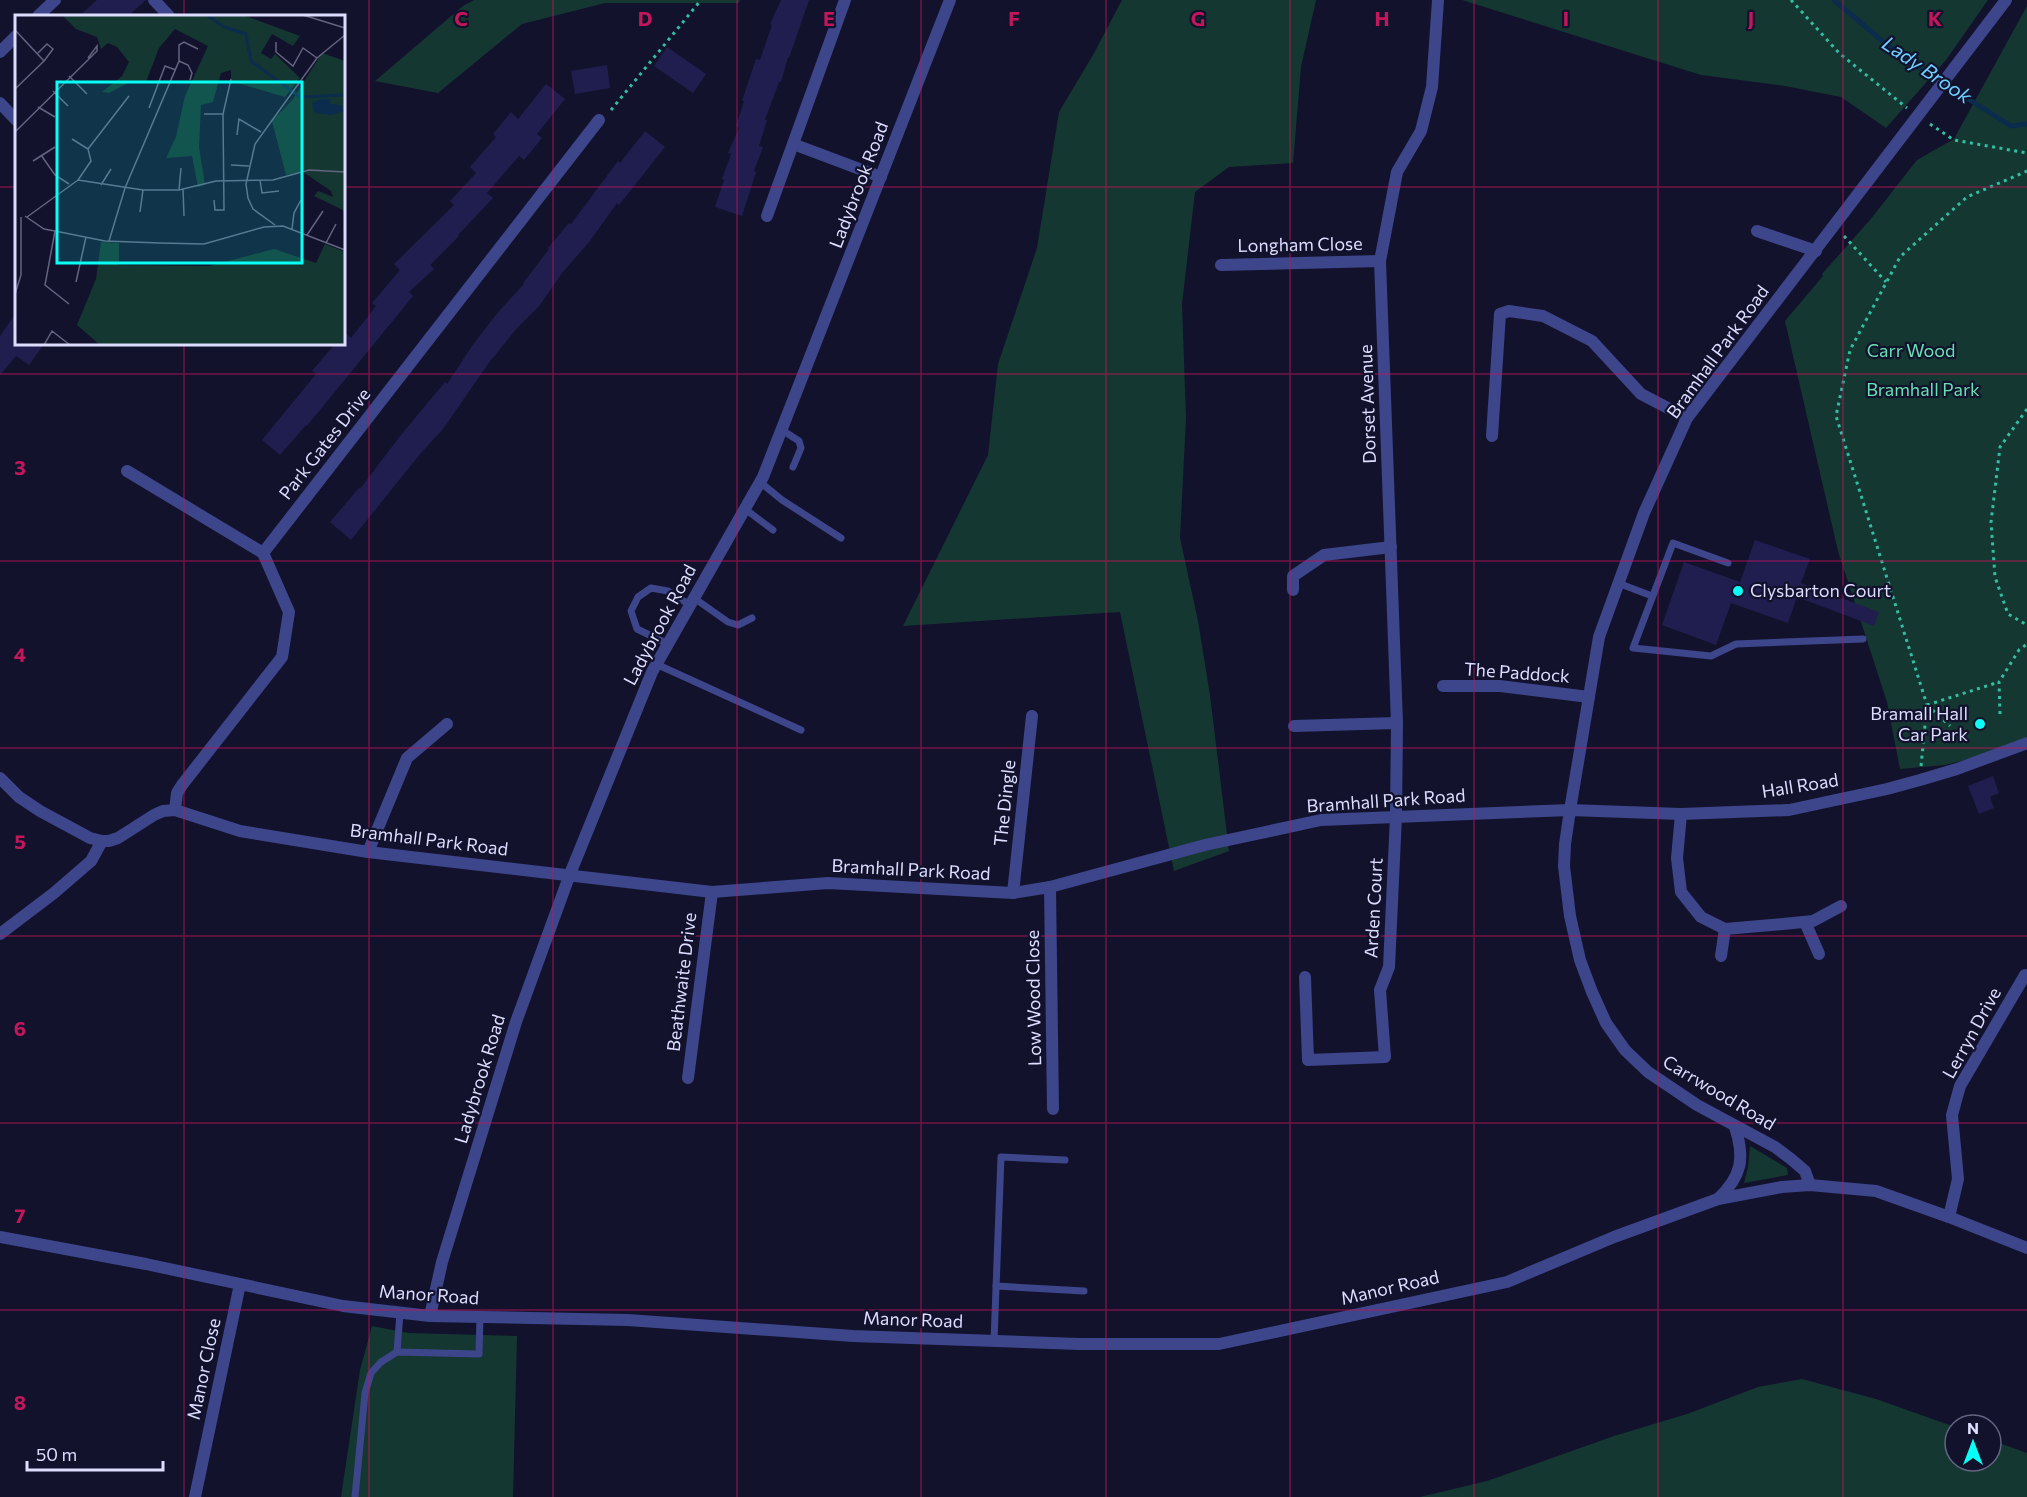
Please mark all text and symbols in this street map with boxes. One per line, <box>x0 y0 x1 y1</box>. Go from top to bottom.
text: C <box>454 6 468 30</box>
text: D <box>638 6 652 30</box>
text: E <box>823 6 835 30</box>
text: F <box>1008 6 1020 30</box>
text: G <box>1191 6 1205 30</box>
text: H <box>1375 6 1390 30</box>
text: I <box>1563 6 1569 30</box>
text: J <box>1748 6 1754 30</box>
text: K <box>1928 6 1942 30</box>
inset map <box>15 15 345 345</box>
water label: Lady Brook <box>1878 30 1978 109</box>
street label: Ladybrook Road <box>824 118 892 251</box>
street label: Longham Close <box>1237 232 1363 256</box>
street label: Bramhall Park Road <box>1661 281 1773 422</box>
park label: Carr Wood <box>1867 339 1955 361</box>
street label: Dorset Avenue <box>1354 344 1380 464</box>
park label: Bramhall Park <box>1866 378 1980 400</box>
street label: Park Gates Drive <box>274 383 375 504</box>
text: 3 <box>14 455 26 479</box>
street label: Ladybrook Road <box>618 560 700 689</box>
place label: Clysbarton Court <box>1750 579 1891 601</box>
marker: Clysbarton Court <box>1731 584 1745 598</box>
text: 4 <box>14 642 26 666</box>
street label: The Paddock <box>1464 657 1571 687</box>
place label: Bramall Hall Car Park <box>1870 702 1968 745</box>
marker: Bramall Hall Car Park <box>1973 717 1987 731</box>
street label: The Dingle <box>989 759 1019 847</box>
street label: Hall Road <box>1760 768 1840 802</box>
street label: Bramhall Park Road <box>1306 783 1466 817</box>
street label: Bramhall Park Road <box>349 818 509 860</box>
text: 5 <box>14 829 26 853</box>
street label: Bramhall Park Road <box>831 854 991 884</box>
street label: Arden Court <box>1359 857 1387 959</box>
street label: Beathwaite Drive <box>662 911 700 1053</box>
street label: Low Wood Close <box>1021 930 1045 1066</box>
street label: Lerryn Drive <box>1937 983 2005 1082</box>
street label: Ladybrook Road <box>449 1012 509 1146</box>
text: 6 <box>14 1016 26 1040</box>
street label: Carrwood Road <box>1659 1050 1780 1134</box>
text: 7 <box>15 1203 26 1227</box>
street label: Manor Road <box>1338 1265 1441 1309</box>
street label: Manor Road <box>378 1280 480 1308</box>
street label: Manor Road <box>863 1306 963 1332</box>
street label: Manor Close <box>182 1316 225 1422</box>
text: 8 <box>14 1390 26 1414</box>
north arrow <box>1943 1413 2003 1473</box>
text: N <box>1967 1418 1979 1437</box>
scale bar <box>27 1434 164 1472</box>
text: 50 m <box>36 1443 77 1465</box>

